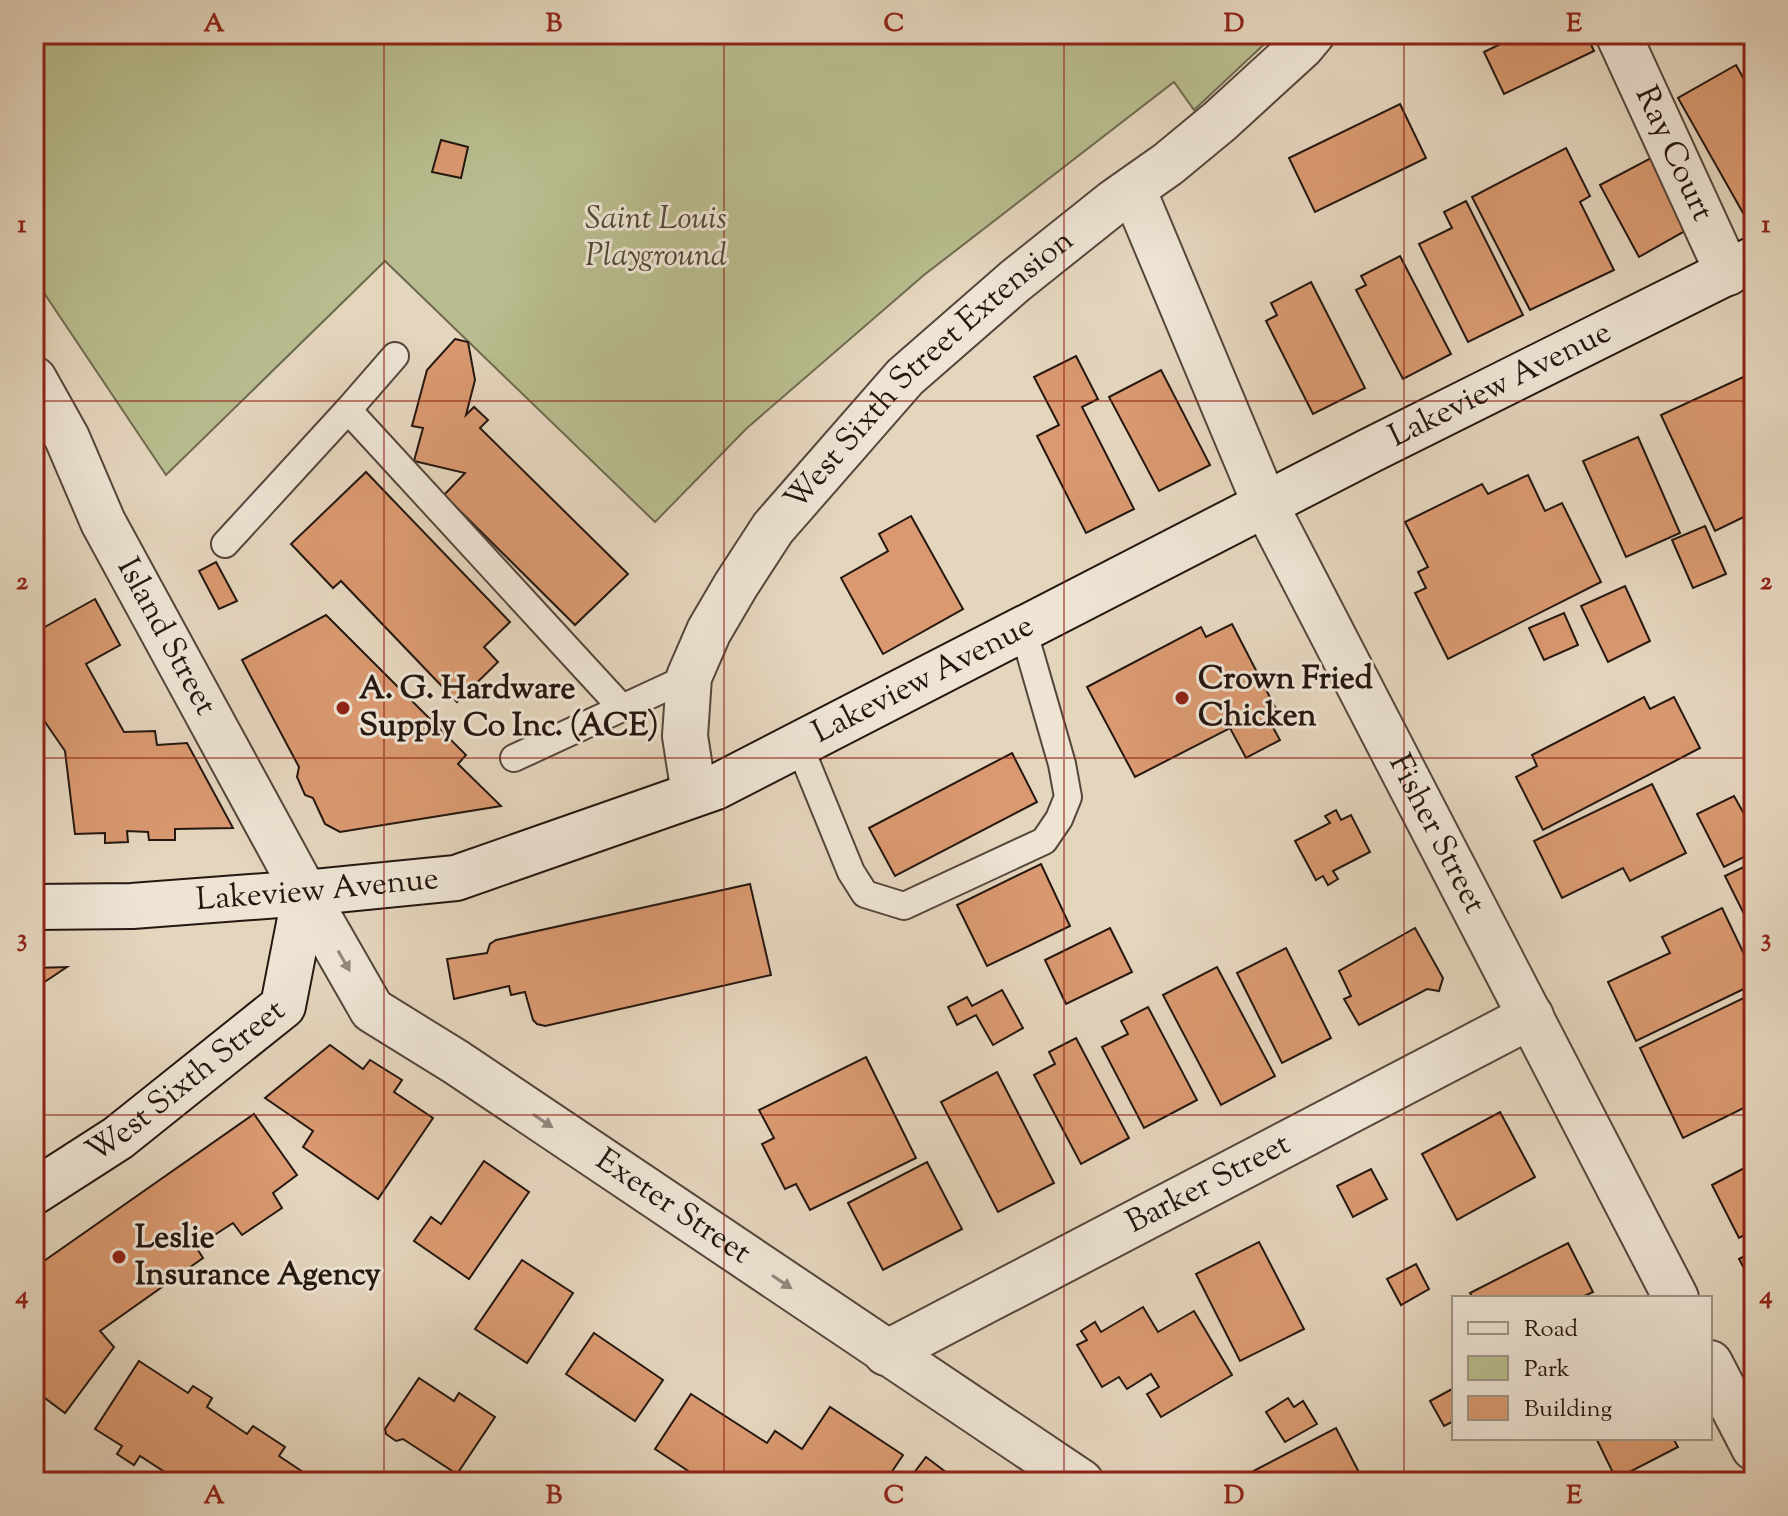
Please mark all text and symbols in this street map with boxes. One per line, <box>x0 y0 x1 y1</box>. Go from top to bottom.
text: A <box>203 6 225 43</box>
text: B <box>546 6 563 43</box>
text: C <box>884 6 904 43</box>
text: D <box>1224 6 1244 43</box>
text: E <box>1566 6 1582 43</box>
street label: Ray Court <box>1622 79 1724 229</box>
park label: Saint Louis Playground <box>585 197 727 280</box>
text: 1 <box>18 207 27 244</box>
text: 1 <box>1762 207 1771 244</box>
street label: West Sixth Street Extension <box>774 219 1084 522</box>
street label: Lakeview Avenue <box>1381 311 1620 460</box>
street label: Island Street <box>104 550 227 724</box>
text: 2 <box>16 564 29 601</box>
text: 2 <box>1760 564 1773 601</box>
street label: Lakeview Avenue <box>805 604 1042 756</box>
place label: Crown Fried Chicken <box>1198 657 1373 740</box>
place label: A. G. Hardware Supply Co Inc. (ACE) <box>359 667 659 750</box>
marker: Crown Fried Chicken <box>1173 689 1191 707</box>
marker: A. G. Hardware Supply Co Inc. (ACE) <box>334 699 352 717</box>
street label: Fisher Street <box>1376 747 1496 922</box>
street label: Lakeview Avenue <box>194 857 441 924</box>
text: 3 <box>17 921 27 958</box>
text: 3 <box>1761 921 1771 958</box>
one-way arrow <box>337 950 351 972</box>
street label: West Sixth Street <box>78 989 296 1175</box>
one-way arrow <box>532 1113 554 1128</box>
street label: Barker Street <box>1118 1122 1299 1246</box>
street label: Exeter Street <box>586 1139 760 1277</box>
place label: Leslie Insurance Agency <box>135 1216 381 1299</box>
marker: Leslie Insurance Agency <box>110 1248 128 1266</box>
one-way arrow <box>771 1274 792 1289</box>
text: 4 <box>14 1278 29 1315</box>
text: 4 <box>1758 1278 1773 1315</box>
legend <box>1452 1296 1712 1440</box>
text: Road <box>1524 1313 1578 1347</box>
text: Park <box>1524 1353 1570 1387</box>
text: Building <box>1524 1393 1613 1427</box>
text: A <box>203 1478 225 1515</box>
text: B <box>546 1478 563 1515</box>
text: C <box>884 1478 904 1515</box>
text: D <box>1224 1478 1244 1515</box>
text: E <box>1566 1478 1582 1515</box>

